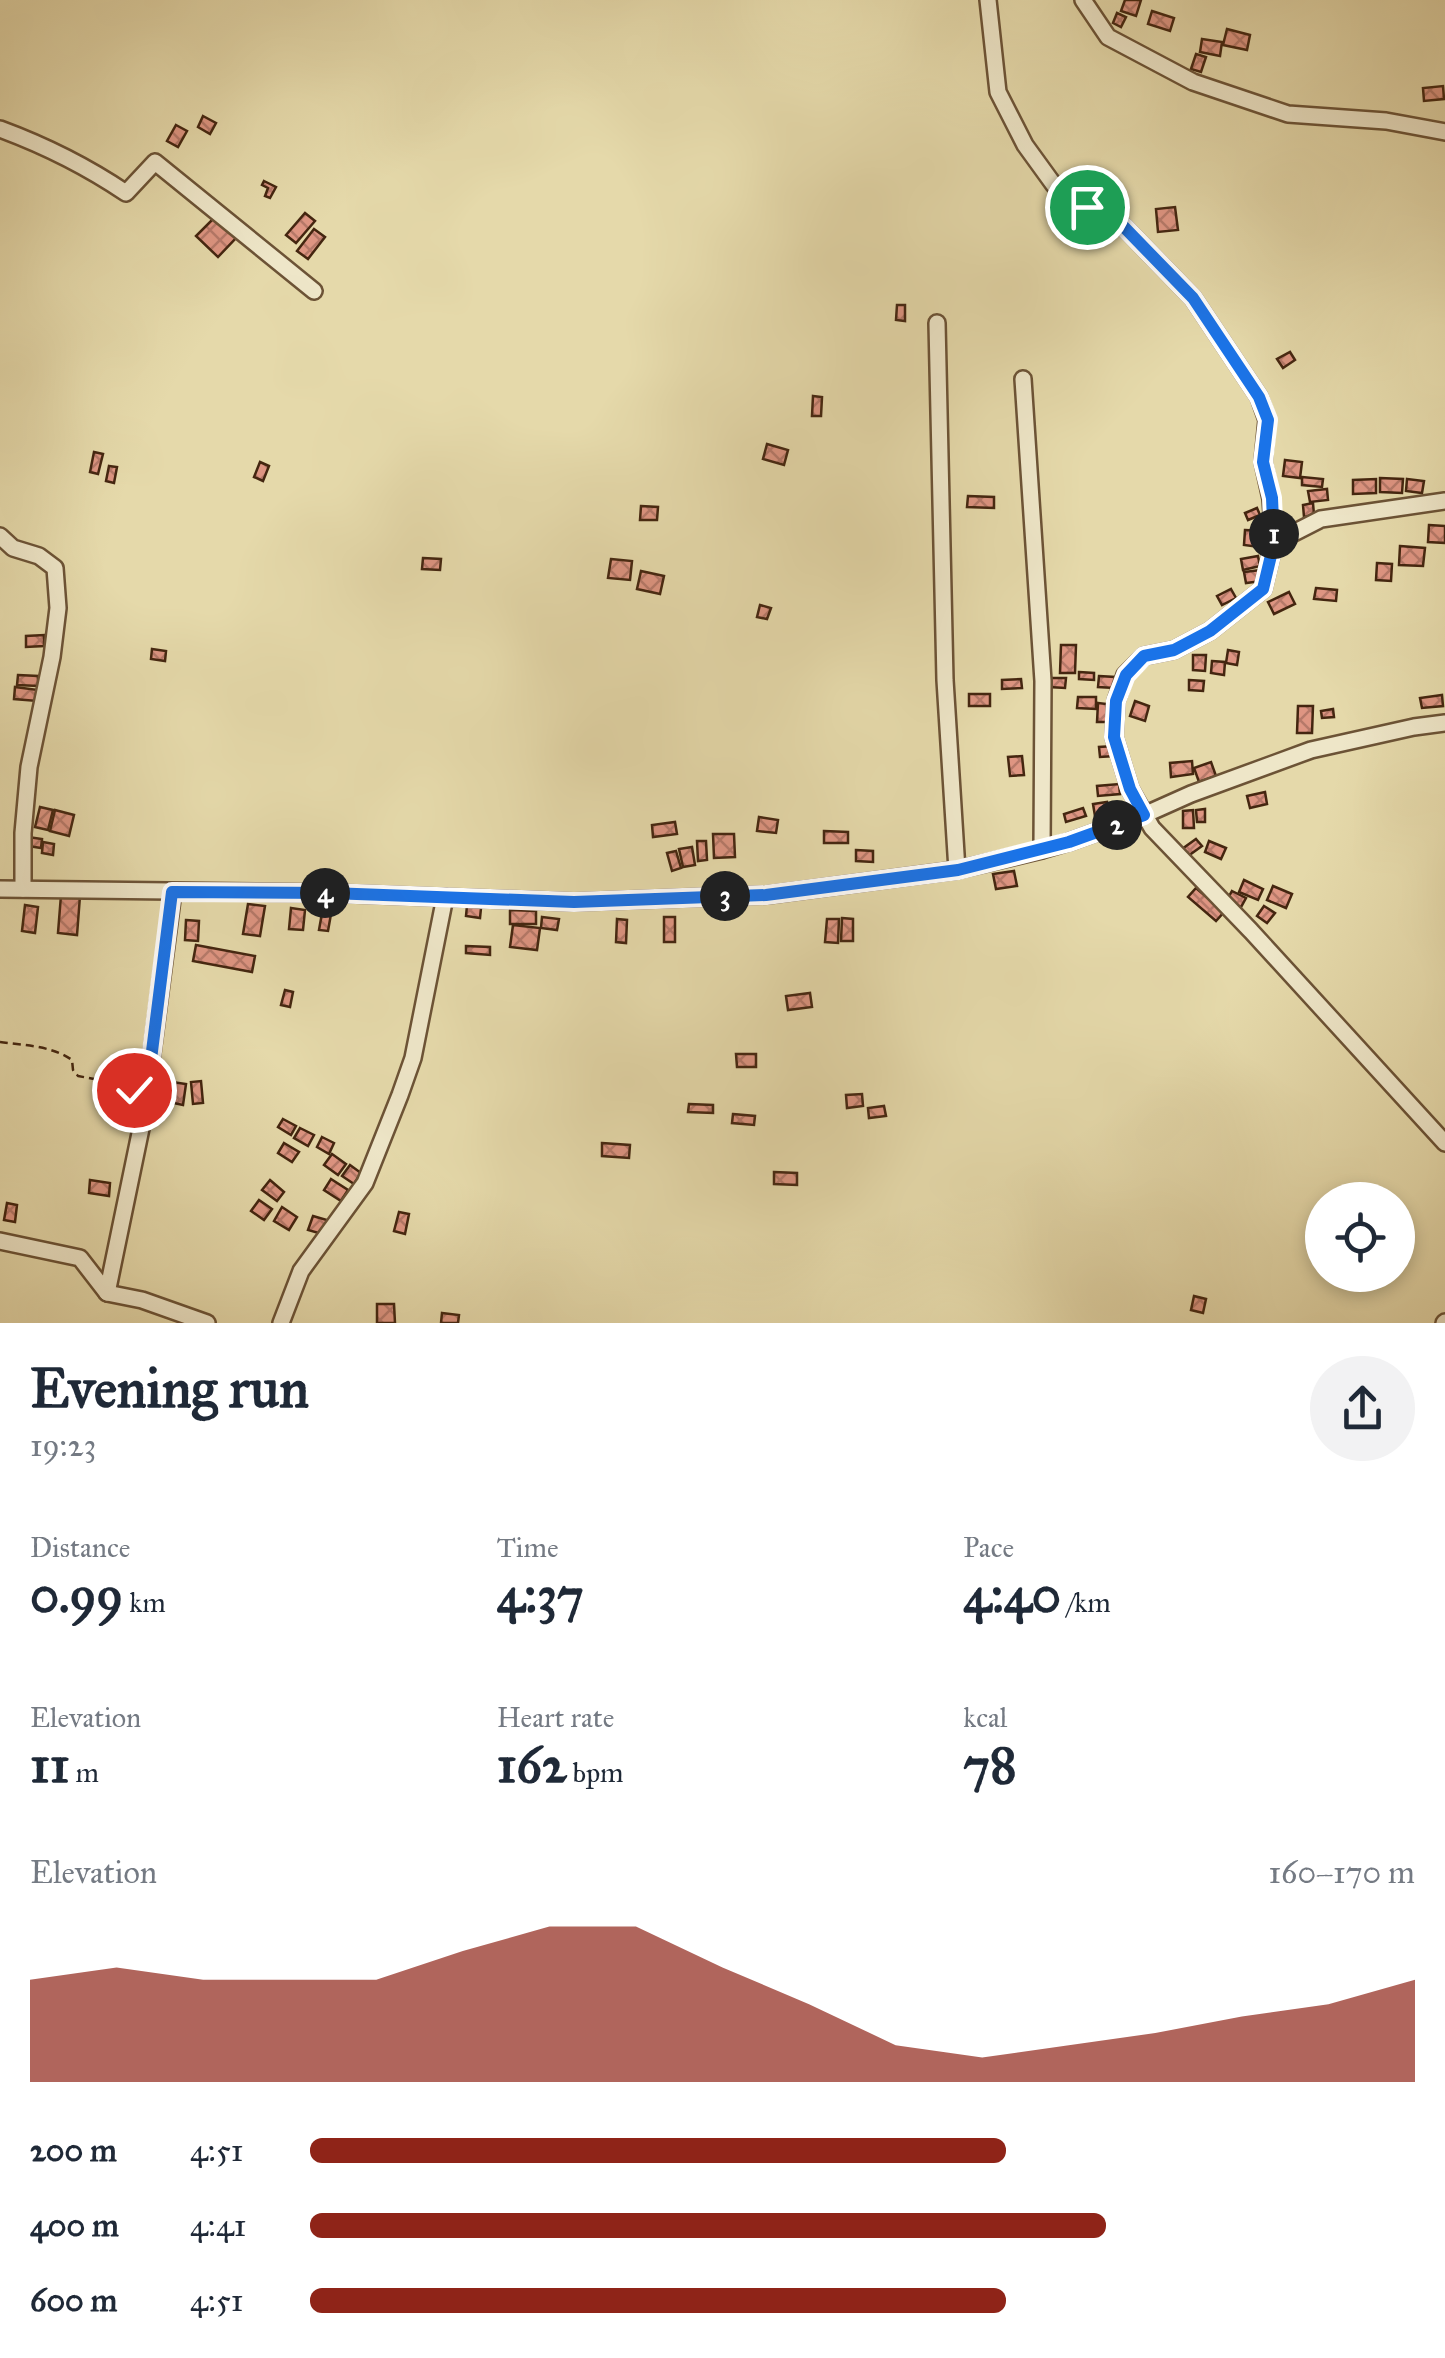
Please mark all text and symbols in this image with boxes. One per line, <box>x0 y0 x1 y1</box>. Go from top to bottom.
pin <box>1045 165 1130 250</box>
icon: arrive <box>1060 180 1115 235</box>
pin: 1 <box>1249 509 1299 559</box>
text: 1 <box>1268 516 1280 551</box>
pin: 2 <box>1092 800 1142 850</box>
text: 2 <box>1110 807 1124 842</box>
pin: 4 <box>300 868 350 918</box>
pin: 3 <box>700 871 750 921</box>
text: 4 <box>317 875 333 910</box>
text: 3 <box>719 878 731 913</box>
pin <box>92 1048 177 1133</box>
icon: check <box>107 1063 162 1118</box>
map controls <box>1305 1182 1415 1292</box>
button: locate <box>1305 1182 1415 1292</box>
text: Evening run <box>30 1355 309 1422</box>
button: share <box>1310 1356 1415 1461</box>
text: 19:23 <box>30 1426 96 1465</box>
text: Distance <box>30 1530 130 1565</box>
text: Time <box>497 1530 559 1565</box>
text: Pace <box>963 1530 1014 1565</box>
text: 0.99 <box>30 1565 123 1626</box>
text: 4:37 <box>497 1565 584 1626</box>
text: 4:40 <box>963 1565 1061 1626</box>
text: km <box>123 1585 166 1620</box>
text: /km <box>1061 1585 1111 1620</box>
text: Elevation <box>30 1700 141 1735</box>
text: Heart rate <box>497 1700 614 1735</box>
text: kcal <box>963 1700 1007 1735</box>
text: 11 <box>30 1735 70 1796</box>
text: 162 <box>497 1735 567 1796</box>
text: 78 <box>963 1735 1017 1796</box>
text: m <box>70 1755 99 1790</box>
text: bpm <box>567 1755 624 1790</box>
text: Elevation <box>30 1853 157 1892</box>
text: 160–170 m <box>1269 1853 1415 1892</box>
text: 200 m <box>30 2131 117 2170</box>
text: 4:51 <box>190 2131 243 2170</box>
text: 400 m <box>30 2206 119 2245</box>
text: 4:41 <box>190 2206 246 2245</box>
text: 600 m <box>30 2281 117 2320</box>
text: 4:51 <box>190 2281 243 2320</box>

